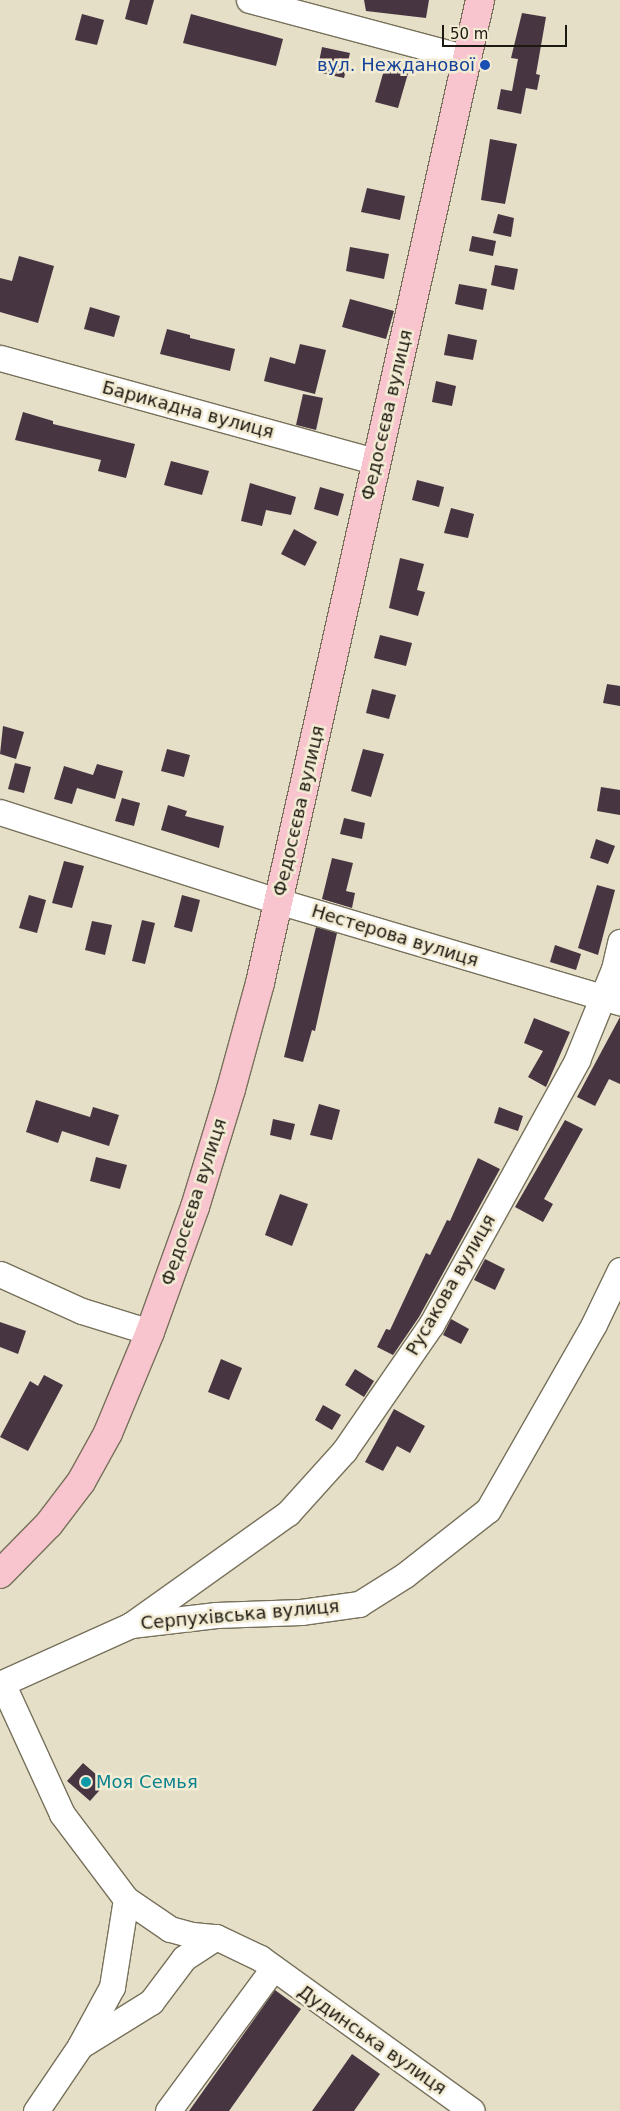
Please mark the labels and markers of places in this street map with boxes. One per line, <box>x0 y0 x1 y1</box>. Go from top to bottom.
place label: вул. Нежданової <box>317 54 475 76</box>
marker: вул. Нежданової <box>479 59 491 71</box>
place label: Моя Семья <box>96 1771 198 1793</box>
marker: Моя Семья <box>80 1776 92 1788</box>

